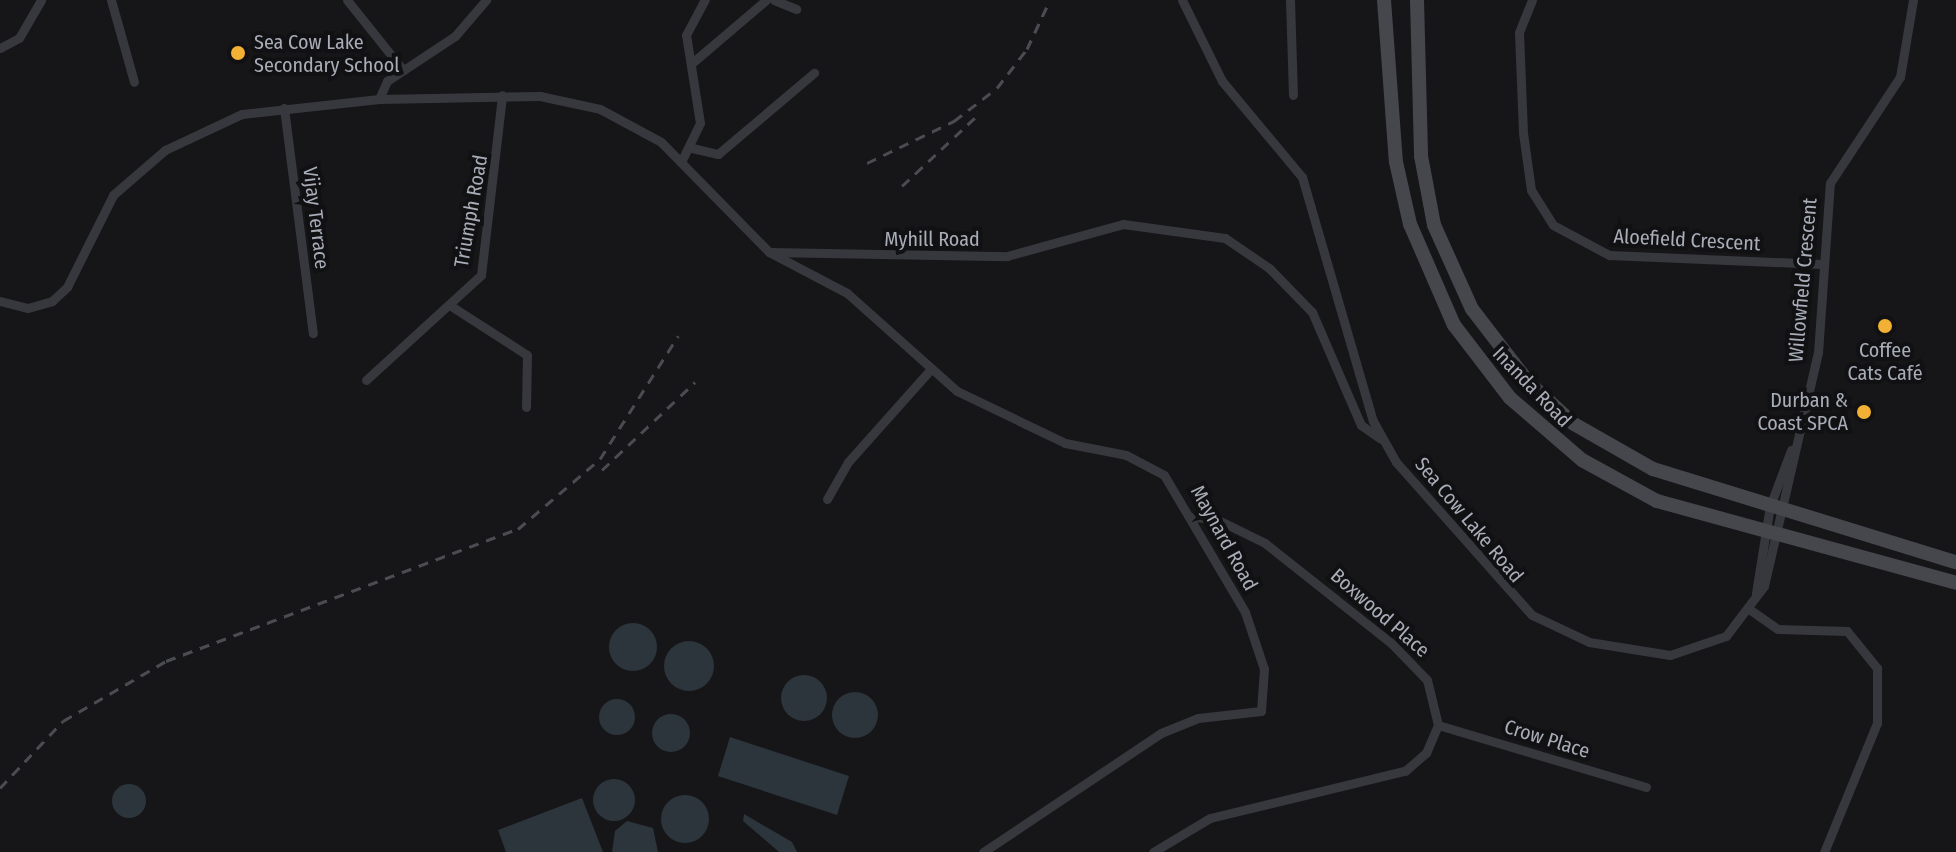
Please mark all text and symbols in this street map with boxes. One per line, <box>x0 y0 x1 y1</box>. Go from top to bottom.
place label: Sea Cow Lake Secondary School <box>254 30 399 77</box>
marker: Sea Cow Lake Secondary School <box>229 44 247 62</box>
street label: Triumph Road <box>449 153 493 269</box>
street label: Vijay Terrace <box>298 166 334 270</box>
street label: Willowfield Crescent <box>1784 197 1822 363</box>
street label: Aloefield Crescent <box>1613 224 1761 256</box>
street label: Myhill Road <box>884 227 980 251</box>
marker: Coffee Cats Café <box>1876 317 1894 335</box>
place label: Coffee Cats Café <box>1847 338 1923 385</box>
street label: Inanda Road <box>1488 342 1576 432</box>
place label: Durban & Coast SPCA <box>1757 388 1848 435</box>
marker: Durban & Coast SPCA <box>1855 403 1873 421</box>
street label: Sea Cow Lake Road <box>1410 453 1528 587</box>
street label: Maynard Road <box>1185 481 1263 595</box>
street label: Boxwood Place <box>1326 564 1434 662</box>
street label: Crow Place <box>1501 715 1593 763</box>

